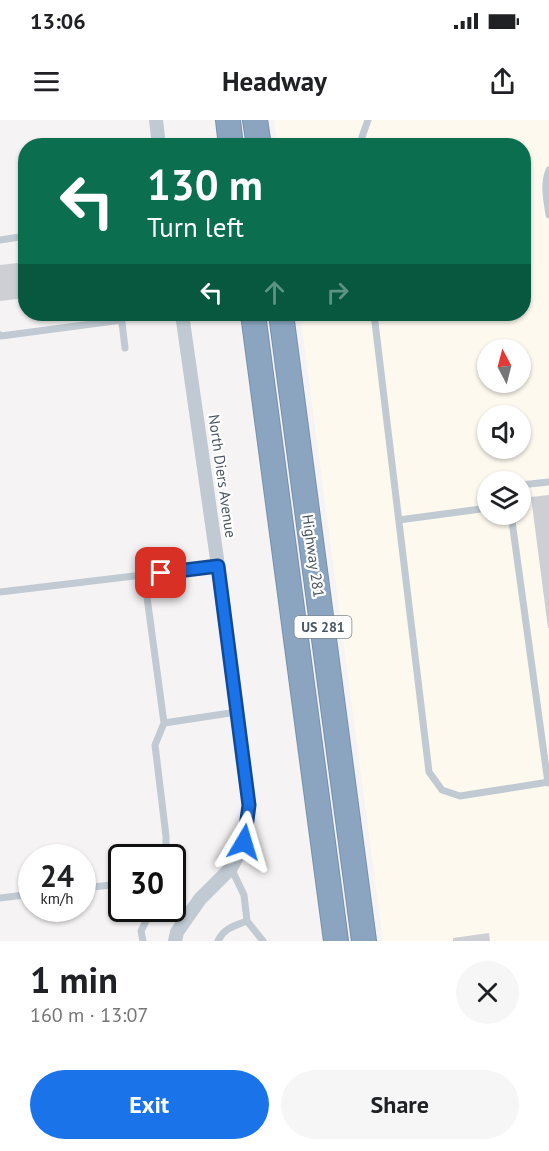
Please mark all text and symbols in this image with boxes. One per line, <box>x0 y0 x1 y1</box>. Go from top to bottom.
text: 13:06 <box>30 7 86 35</box>
text: Headway <box>222 64 327 98</box>
icon: menu <box>30 65 63 98</box>
icon: share <box>486 65 519 98</box>
text: 130 m <box>147 157 263 212</box>
icon: left <box>48 162 126 240</box>
text: Turn left <box>147 210 244 244</box>
icon: left <box>195 276 228 309</box>
icon: ahead <box>258 276 291 309</box>
icon: right <box>321 276 354 309</box>
north arrow <box>477 339 531 393</box>
map controls <box>477 339 531 525</box>
button: sound <box>477 405 531 459</box>
street label: North Diers Avenue <box>204 413 241 539</box>
button: layers <box>477 471 531 525</box>
street label: Highway 281 <box>298 513 329 599</box>
pin <box>135 547 186 598</box>
icon: arrive <box>144 556 177 589</box>
road number: US 281 <box>294 616 352 638</box>
position arrow <box>212 810 276 874</box>
speed limit sign: 30 <box>108 844 186 922</box>
text: 24 <box>40 856 74 895</box>
text: km/h <box>41 889 73 908</box>
text: 1 min <box>30 956 118 1003</box>
button: close <box>456 961 519 1024</box>
text: 160 m · 13:07 <box>30 1002 148 1028</box>
button: Exit <box>30 1070 269 1139</box>
button: Share <box>281 1070 519 1139</box>

